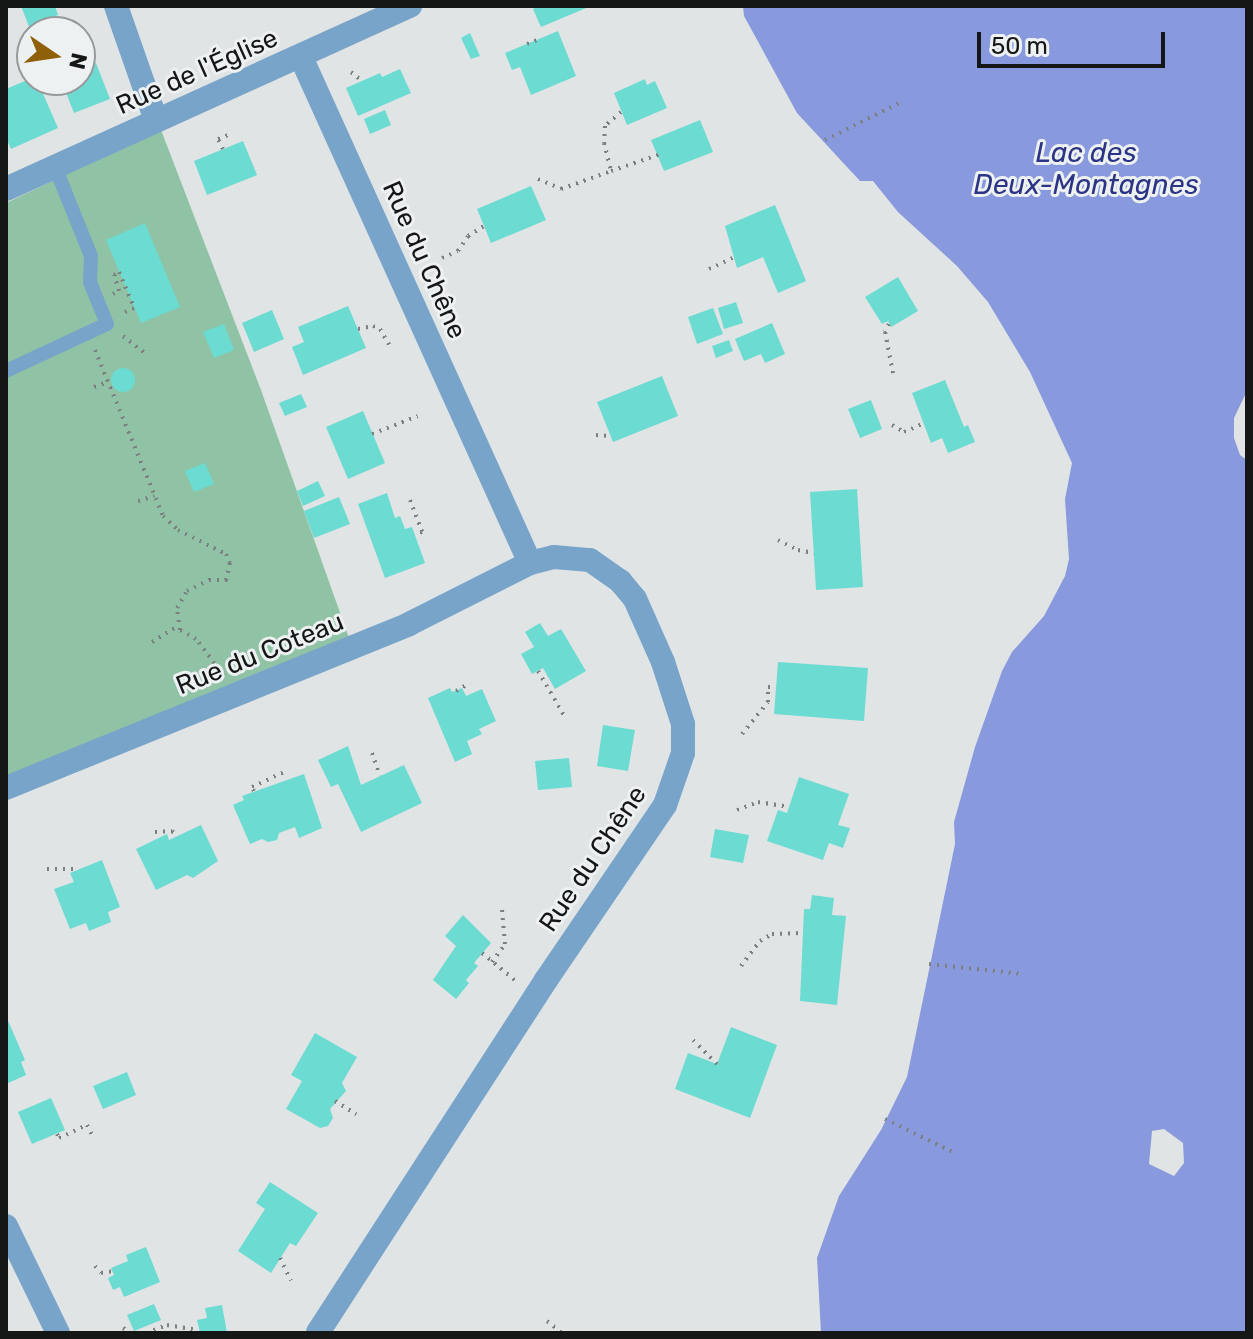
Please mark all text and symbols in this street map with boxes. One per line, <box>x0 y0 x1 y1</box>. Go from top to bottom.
north arrow <box>16 16 96 96</box>
scale bar <box>981 16 1169 66</box>
street label: Rue de l'Église <box>111 22 283 122</box>
text: 50 m <box>991 32 1048 60</box>
text: N <box>63 50 93 72</box>
water label: Lac des Deux-Montagnes <box>973 136 1199 202</box>
street label: Rue du Chêne <box>375 176 473 344</box>
street label: Rue du Coteau <box>172 606 348 702</box>
street label: Rue du Chêne <box>533 780 653 938</box>

